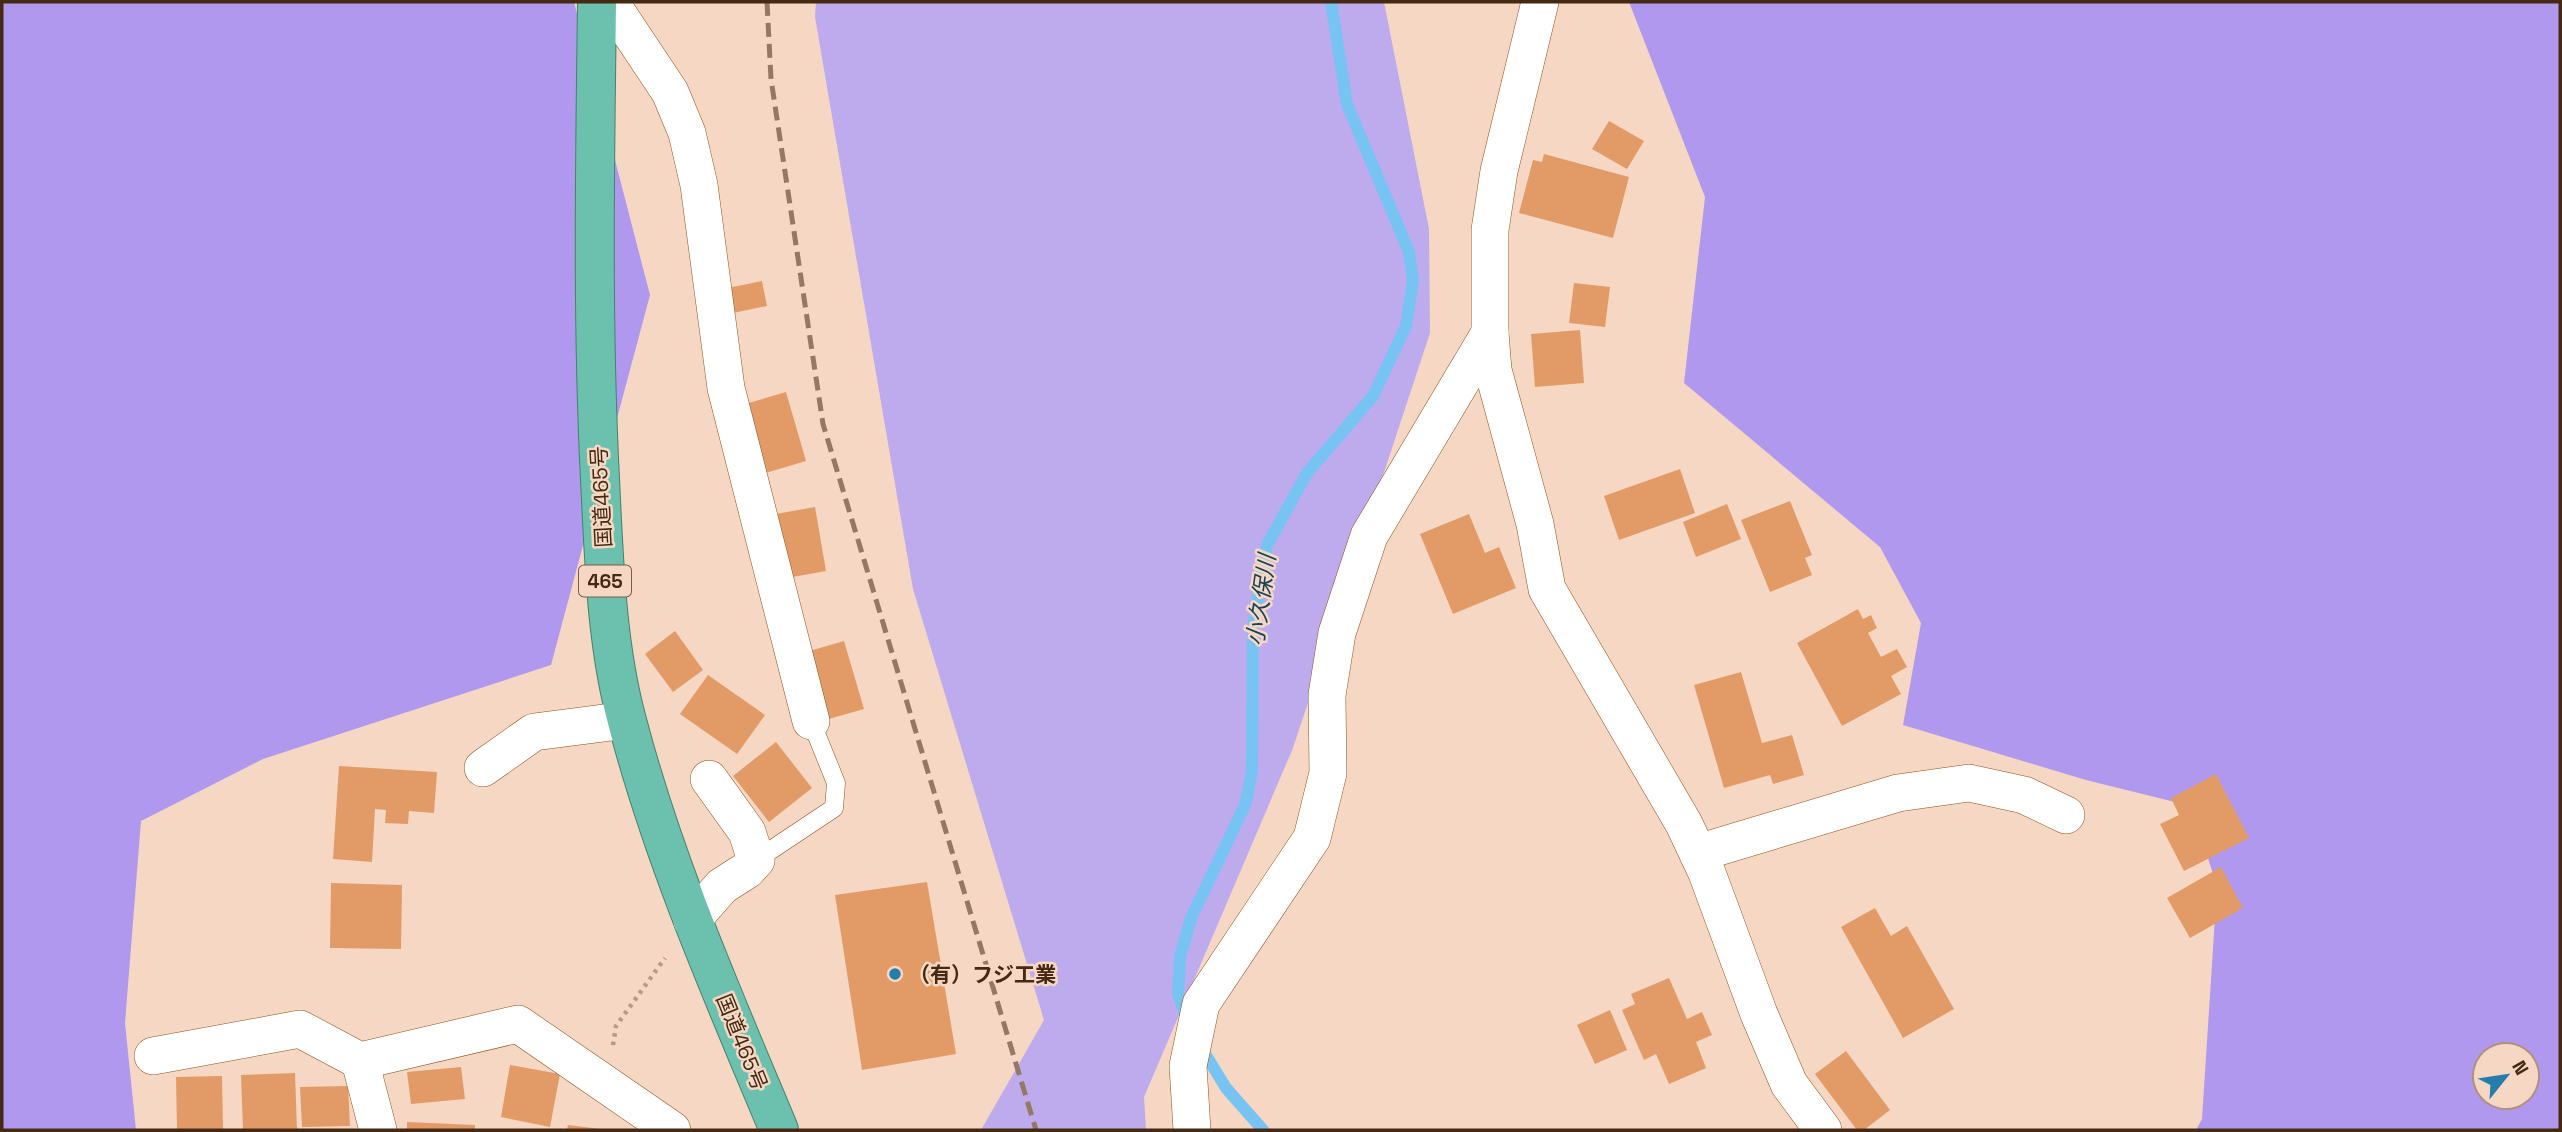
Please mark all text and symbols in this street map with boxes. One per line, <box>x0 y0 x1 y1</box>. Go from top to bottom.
street label: 国道465号 <box>585 446 617 548</box>
water label: 小久保川 <box>1240 549 1283 648</box>
road number: 465 <box>579 566 631 596</box>
place label: （有）フジ工業 <box>909 961 1056 988</box>
marker: （有）フジ工業 <box>887 966 903 982</box>
street label: 国道465号 <box>710 990 774 1094</box>
north arrow <box>2471 1041 2541 1111</box>
text: N <box>2506 1056 2534 1080</box>

